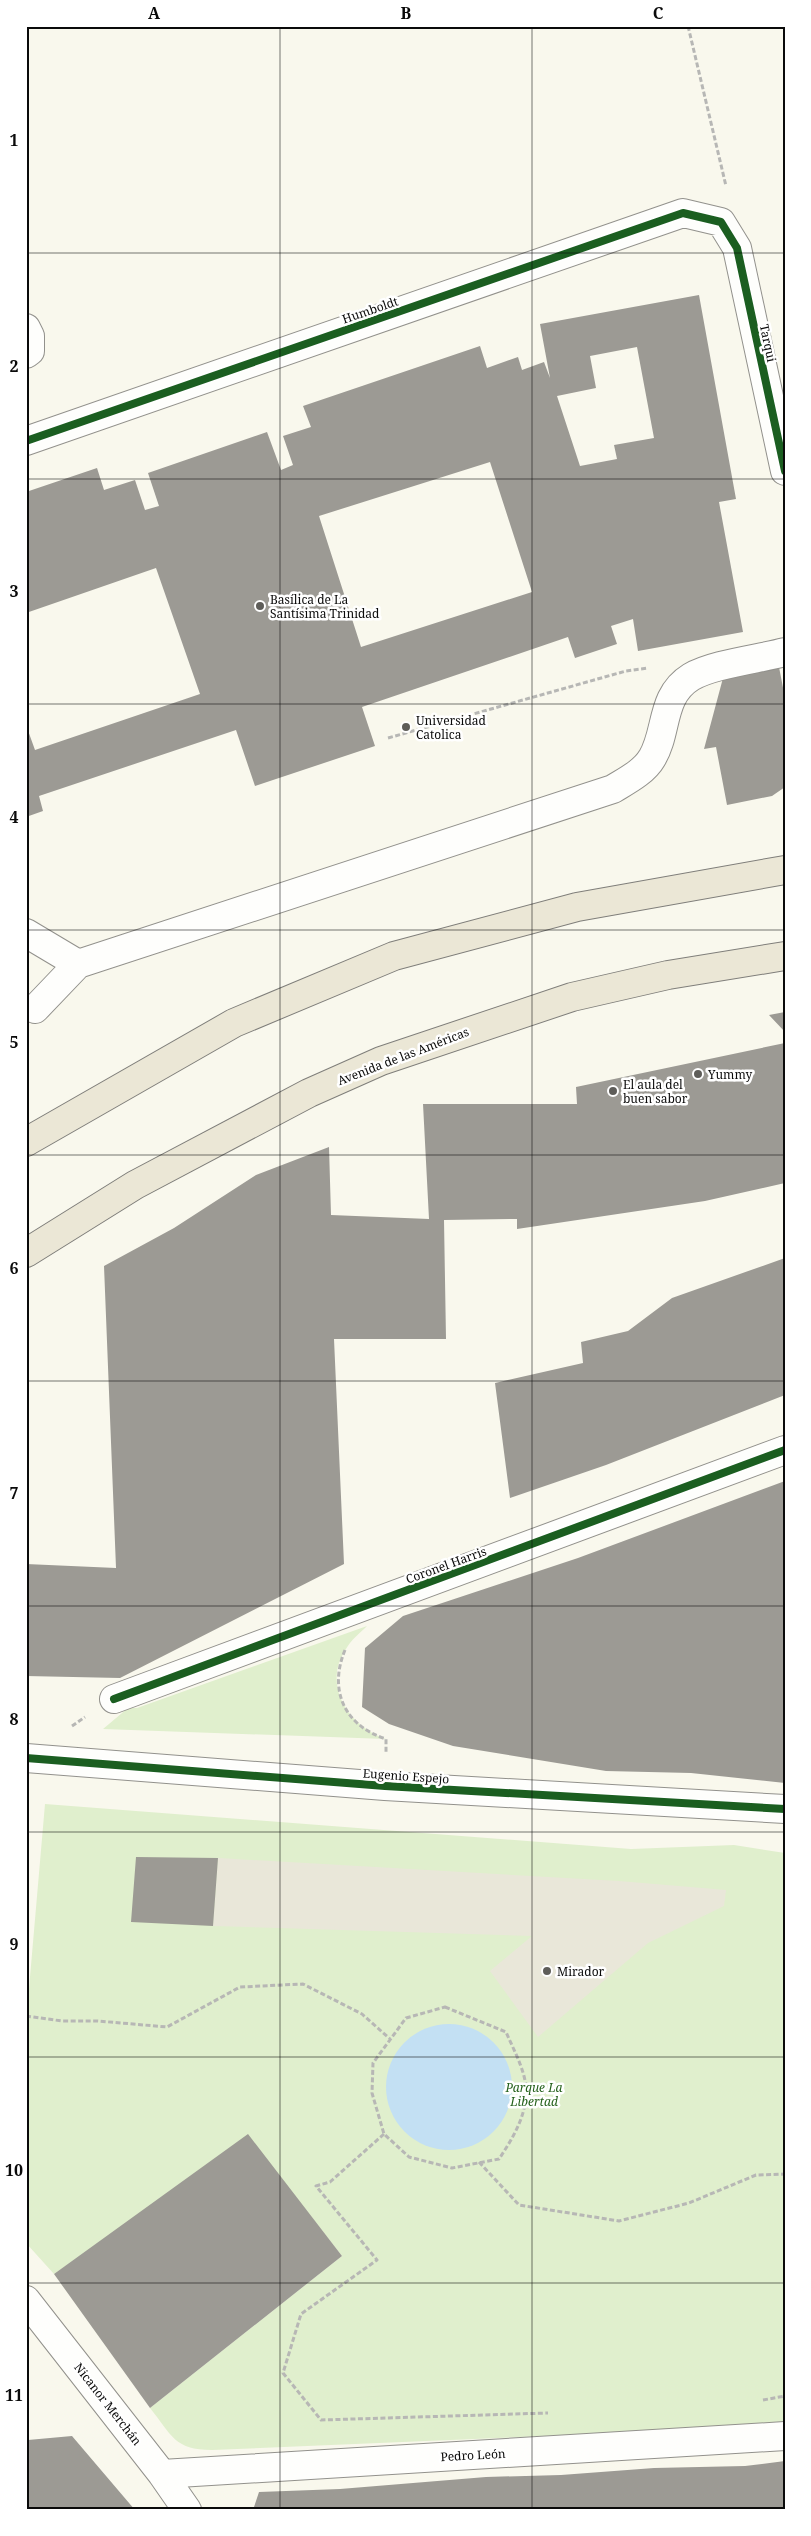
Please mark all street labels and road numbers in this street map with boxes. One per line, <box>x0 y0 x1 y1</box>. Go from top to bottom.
street label: Humboldt <box>340 293 400 327</box>
street label: Tarqui <box>756 323 780 364</box>
street label: Avenida de las Américas <box>335 1023 471 1089</box>
street label: Coronel Harris <box>403 1543 489 1587</box>
street label: Eugenio Espejo <box>362 1764 450 1788</box>
street label: Nicanor Merchán <box>70 2359 146 2449</box>
street label: Pedro León <box>440 2445 506 2465</box>

